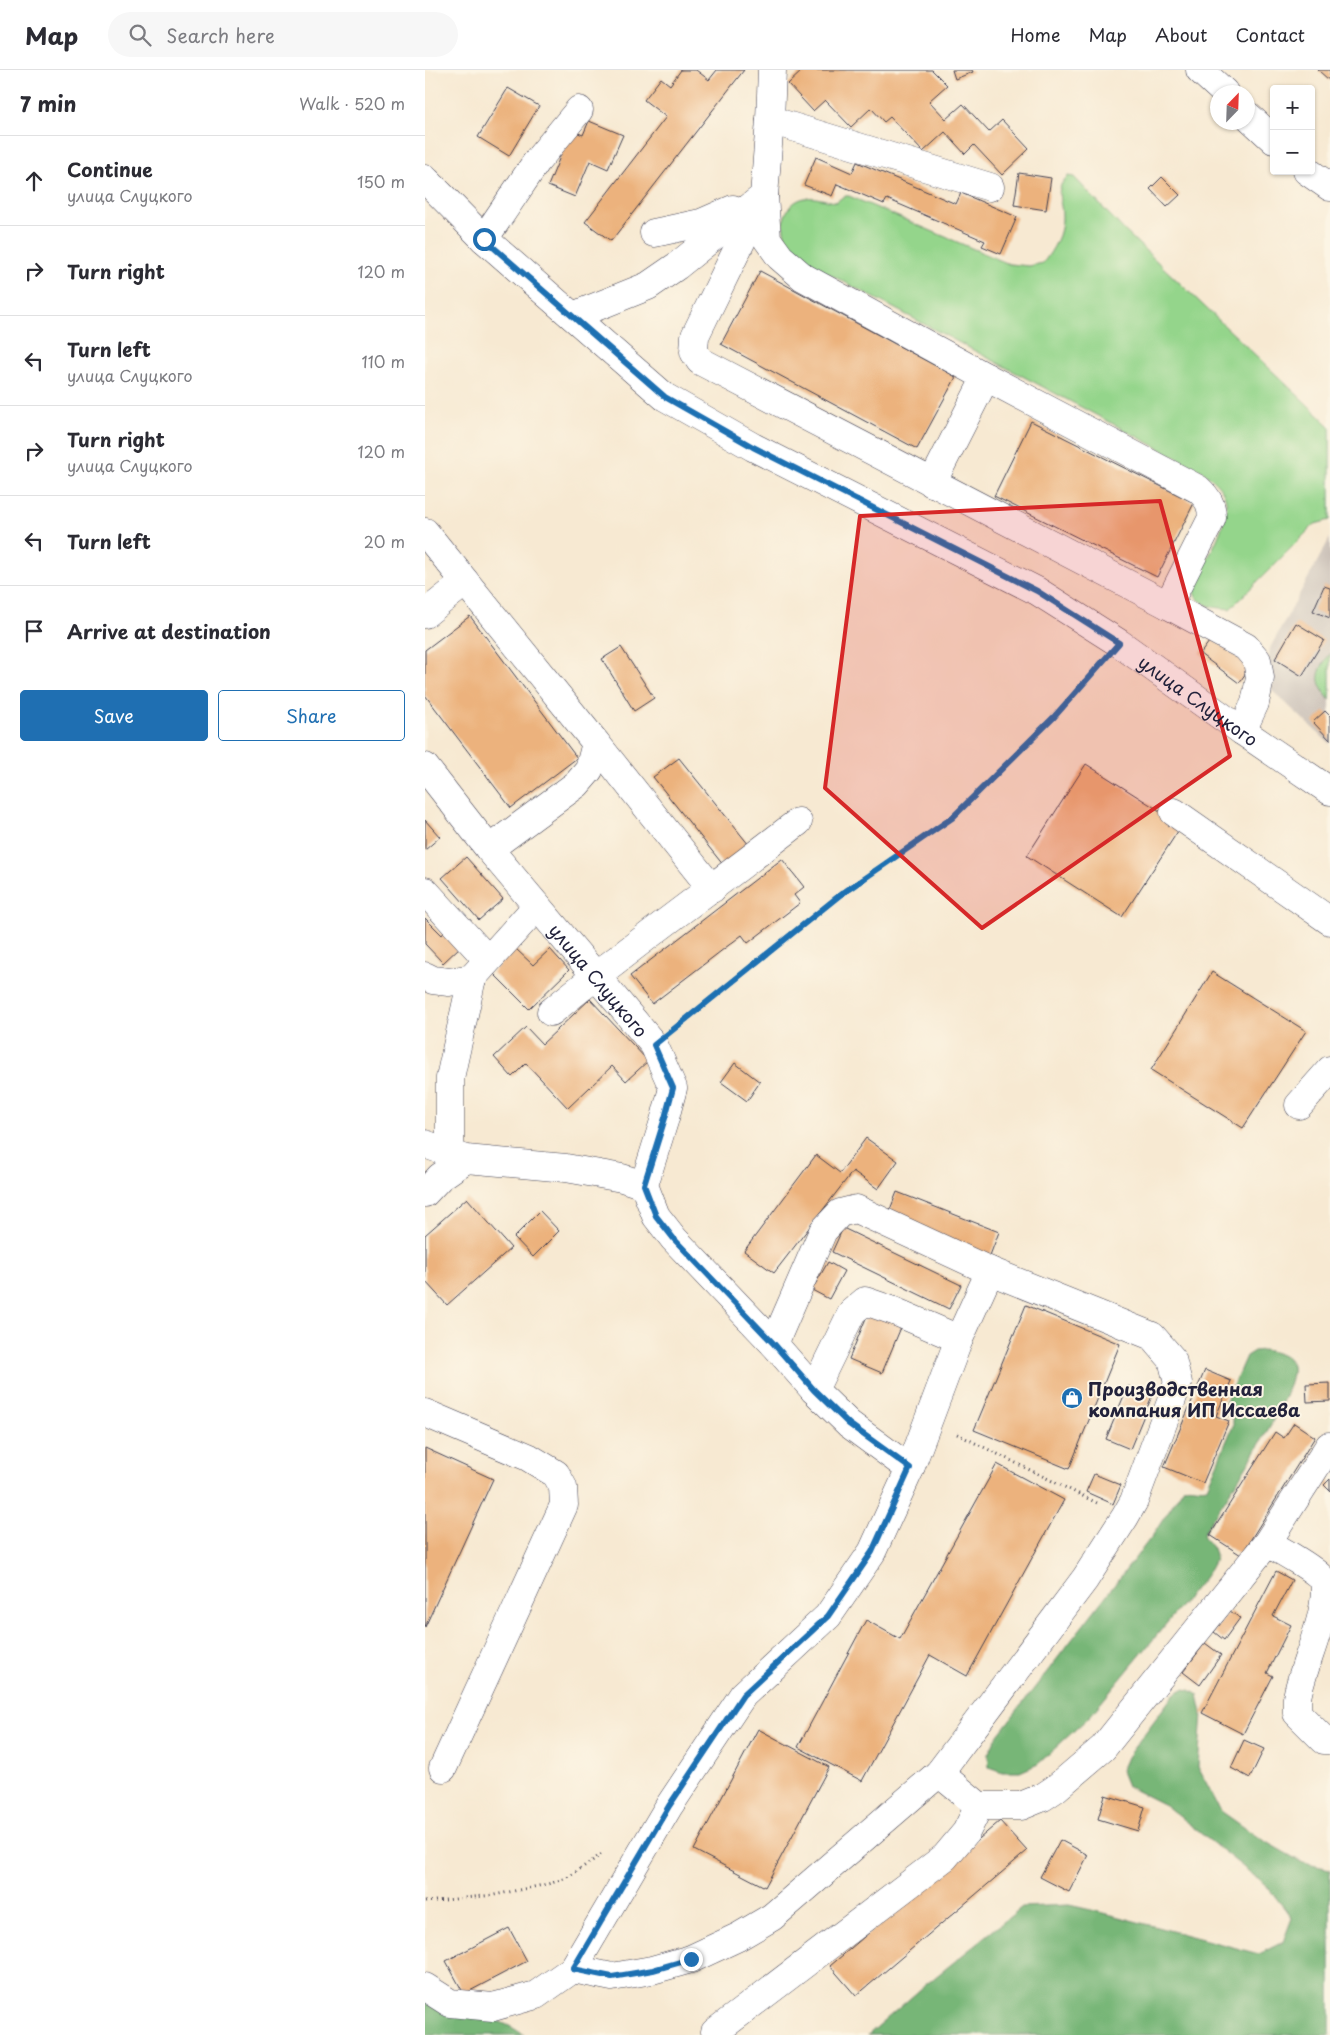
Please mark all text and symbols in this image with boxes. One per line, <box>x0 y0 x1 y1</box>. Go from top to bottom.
search box <box>108 12 458 57</box>
text: Map <box>25 17 78 53</box>
icon: search <box>126 21 154 49</box>
text: Search here <box>166 21 275 49</box>
text: Home <box>1010 21 1060 48</box>
text: Map <box>1088 21 1127 48</box>
text: About <box>1155 21 1207 48</box>
text: Contact <box>1235 21 1305 48</box>
north arrow <box>1210 85 1255 130</box>
map controls <box>1270 85 1315 175</box>
button: + <box>1270 85 1315 130</box>
text: 7 min <box>20 87 76 119</box>
text: Walk · 520 m <box>299 91 405 115</box>
button: − <box>1270 130 1315 175</box>
text: Continue <box>67 155 153 183</box>
icon: ahead <box>20 167 48 195</box>
text: 150 m <box>357 169 405 193</box>
text: улица Слуцкого <box>67 183 193 207</box>
route start <box>473 228 496 251</box>
icon: right <box>20 257 48 285</box>
text: Turn right <box>67 257 165 285</box>
text: 120 m <box>358 259 405 283</box>
text: Turn left <box>67 335 151 363</box>
icon: left <box>20 347 48 375</box>
text: 110 m <box>362 349 405 373</box>
text: улица Слуцкого <box>67 363 193 387</box>
text: Turn right <box>67 425 165 453</box>
icon: right <box>20 437 48 465</box>
text: 120 m <box>358 439 405 463</box>
text: улица Слуцкого <box>67 453 193 477</box>
icon: left <box>20 527 48 555</box>
text: Turn left <box>67 527 151 555</box>
text: 20 m <box>364 529 405 553</box>
icon: arrive <box>20 617 48 645</box>
text: Arrive at destination <box>67 617 271 645</box>
street label: улица Слуцкого <box>1133 648 1264 752</box>
button: Save <box>20 690 208 741</box>
button: Share <box>218 690 405 741</box>
street label: улица Слуцкого <box>543 917 655 1043</box>
place label: Производственная компания ИП Иссаева <box>1088 1375 1300 1423</box>
shop icon: Производственная компания ИП Иссаева <box>1060 1386 1084 1410</box>
route end <box>680 1948 703 1971</box>

